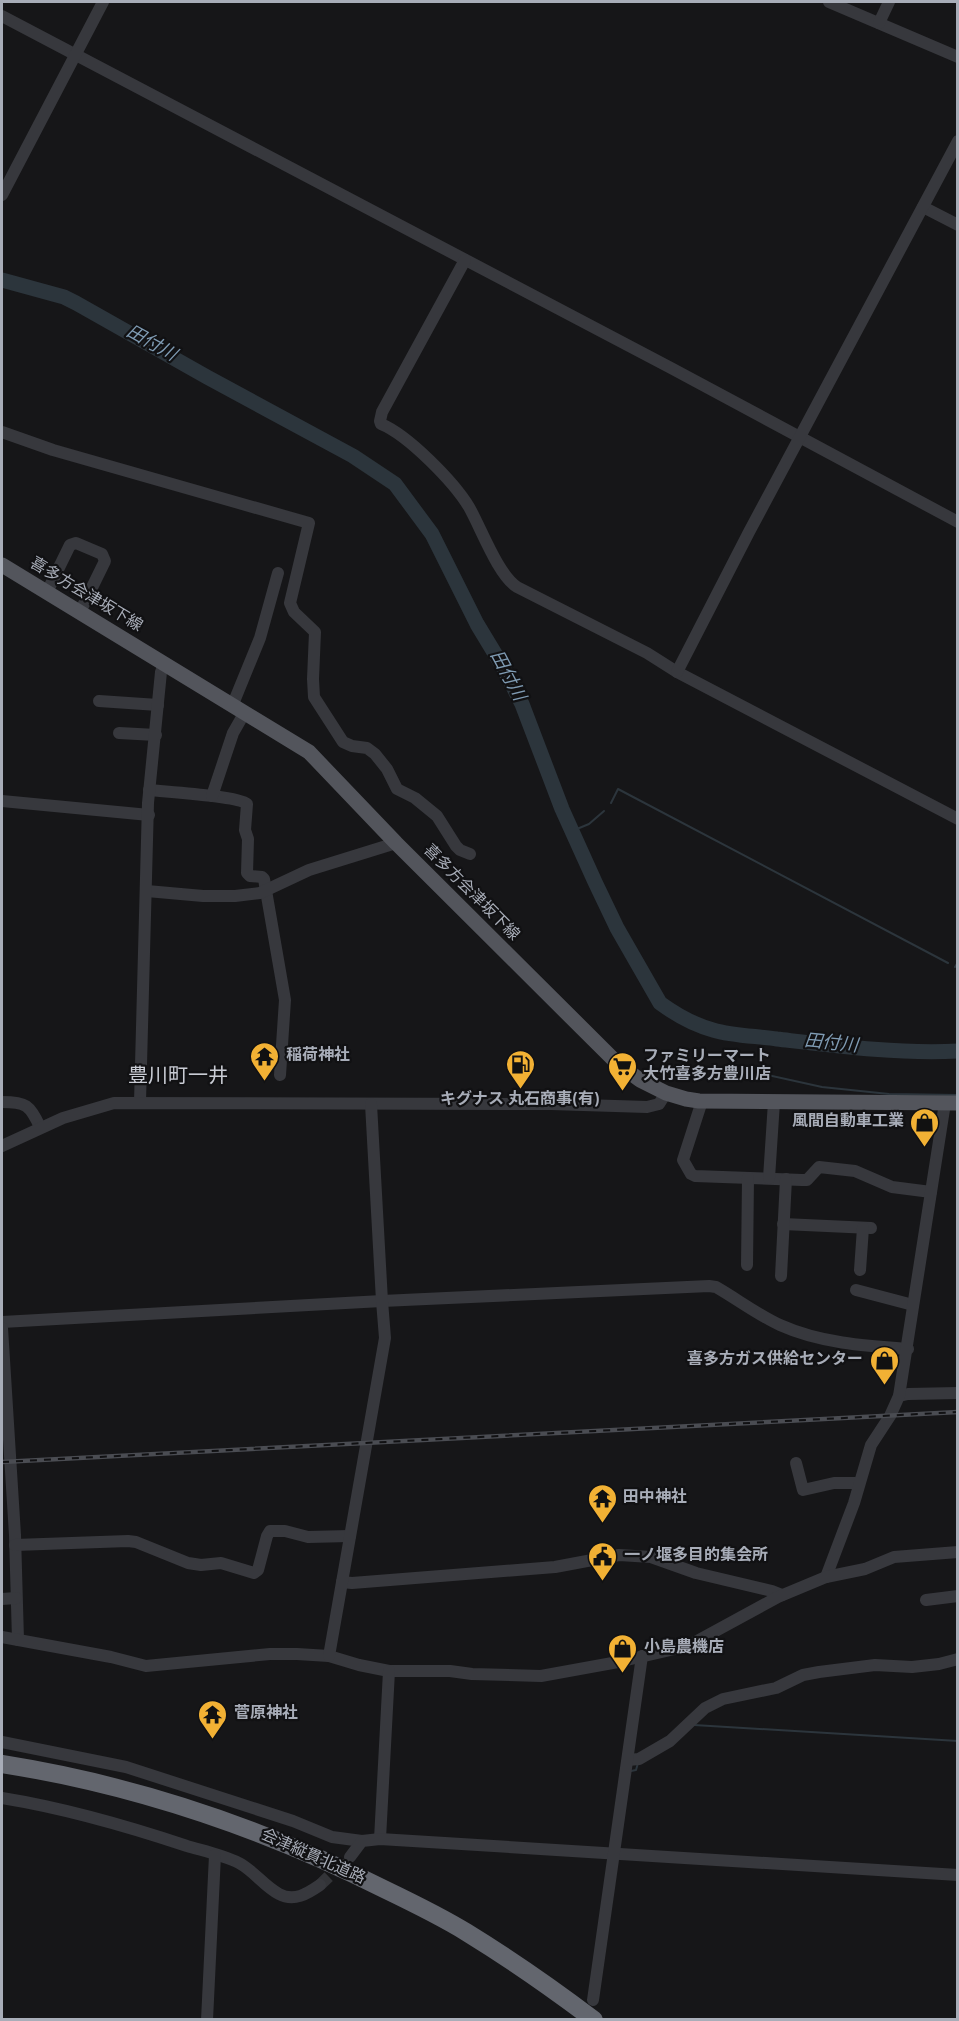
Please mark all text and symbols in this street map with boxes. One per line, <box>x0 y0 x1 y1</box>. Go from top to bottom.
water label: 田付川 <box>122 321 182 368</box>
street label: 喜多方会津坂下線 <box>26 553 146 637</box>
water label: 田付川 <box>484 647 531 707</box>
street label: 喜多方会津坂下線 <box>419 841 523 945</box>
water label: 田付川 <box>803 1030 861 1058</box>
temple icon: 稲荷神社 <box>249 1040 281 1082</box>
place label: 稲荷神社 <box>286 1045 350 1066</box>
place label: ファミリーマート 大竹喜多方豊川店 <box>643 1047 771 1085</box>
fuel station icon: キグナス 丸石商事(有) <box>504 1048 536 1090</box>
supermarket icon: ファミリーマート 大竹喜多方豊川店 <box>606 1050 638 1092</box>
district label: 豊川町一井 <box>128 1064 228 1090</box>
place label: キグナス 丸石商事(有) <box>440 1089 600 1110</box>
shop icon: 風間自動車工業 <box>909 1106 941 1148</box>
place label: 風間自動車工業 <box>792 1112 904 1132</box>
shop icon: 喜多方ガス供給センター <box>868 1344 900 1386</box>
place label: 喜多方ガス供給センター <box>687 1349 863 1370</box>
temple icon: 田中神社 <box>586 1482 618 1524</box>
place label: 田中神社 <box>623 1487 687 1508</box>
public building icon: 一ノ堰多目的集会所 <box>587 1540 619 1582</box>
place label: 一ノ堰多目的集会所 <box>624 1546 768 1566</box>
shop icon: 小島農機店 <box>607 1632 639 1674</box>
place label: 小島農機店 <box>644 1637 724 1658</box>
temple icon: 菅原神社 <box>197 1698 229 1740</box>
place label: 菅原神社 <box>234 1703 298 1724</box>
street label: 会津縦貫北道路 <box>258 1825 368 1889</box>

